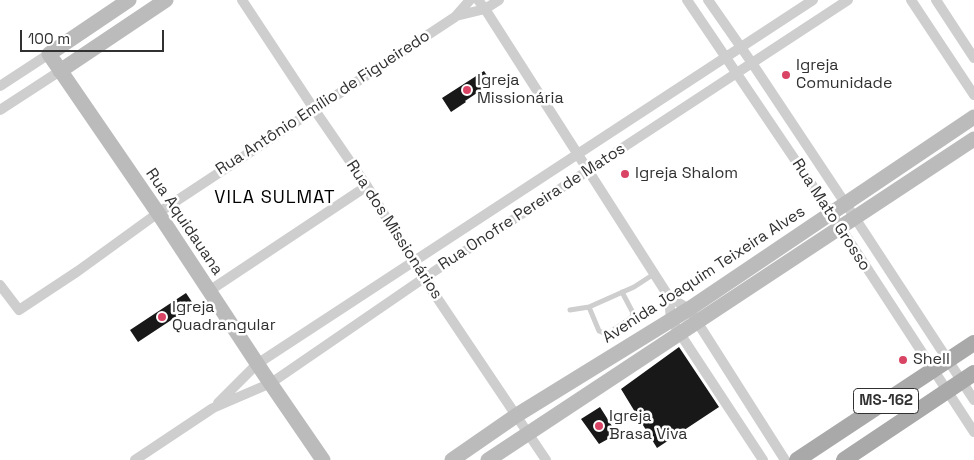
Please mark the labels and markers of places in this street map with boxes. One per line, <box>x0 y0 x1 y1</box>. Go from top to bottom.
place label: Igreja Comunidade <box>796 56 892 94</box>
marker: Igreja Comunidade <box>780 69 792 81</box>
place label: Igreja Missionária <box>477 71 564 109</box>
marker: Igreja Missionária <box>461 84 473 96</box>
place label: Igreja Shalom <box>635 164 738 184</box>
marker: Igreja Shalom <box>619 168 631 180</box>
place label: Igreja Quadrangular <box>172 298 276 336</box>
marker: Igreja Quadrangular <box>156 311 168 323</box>
place label: Shell <box>913 350 950 370</box>
marker: Shell <box>897 354 909 366</box>
place label: Igreja Brasa Viva <box>609 407 688 445</box>
marker: Igreja Brasa Viva <box>593 420 605 432</box>

